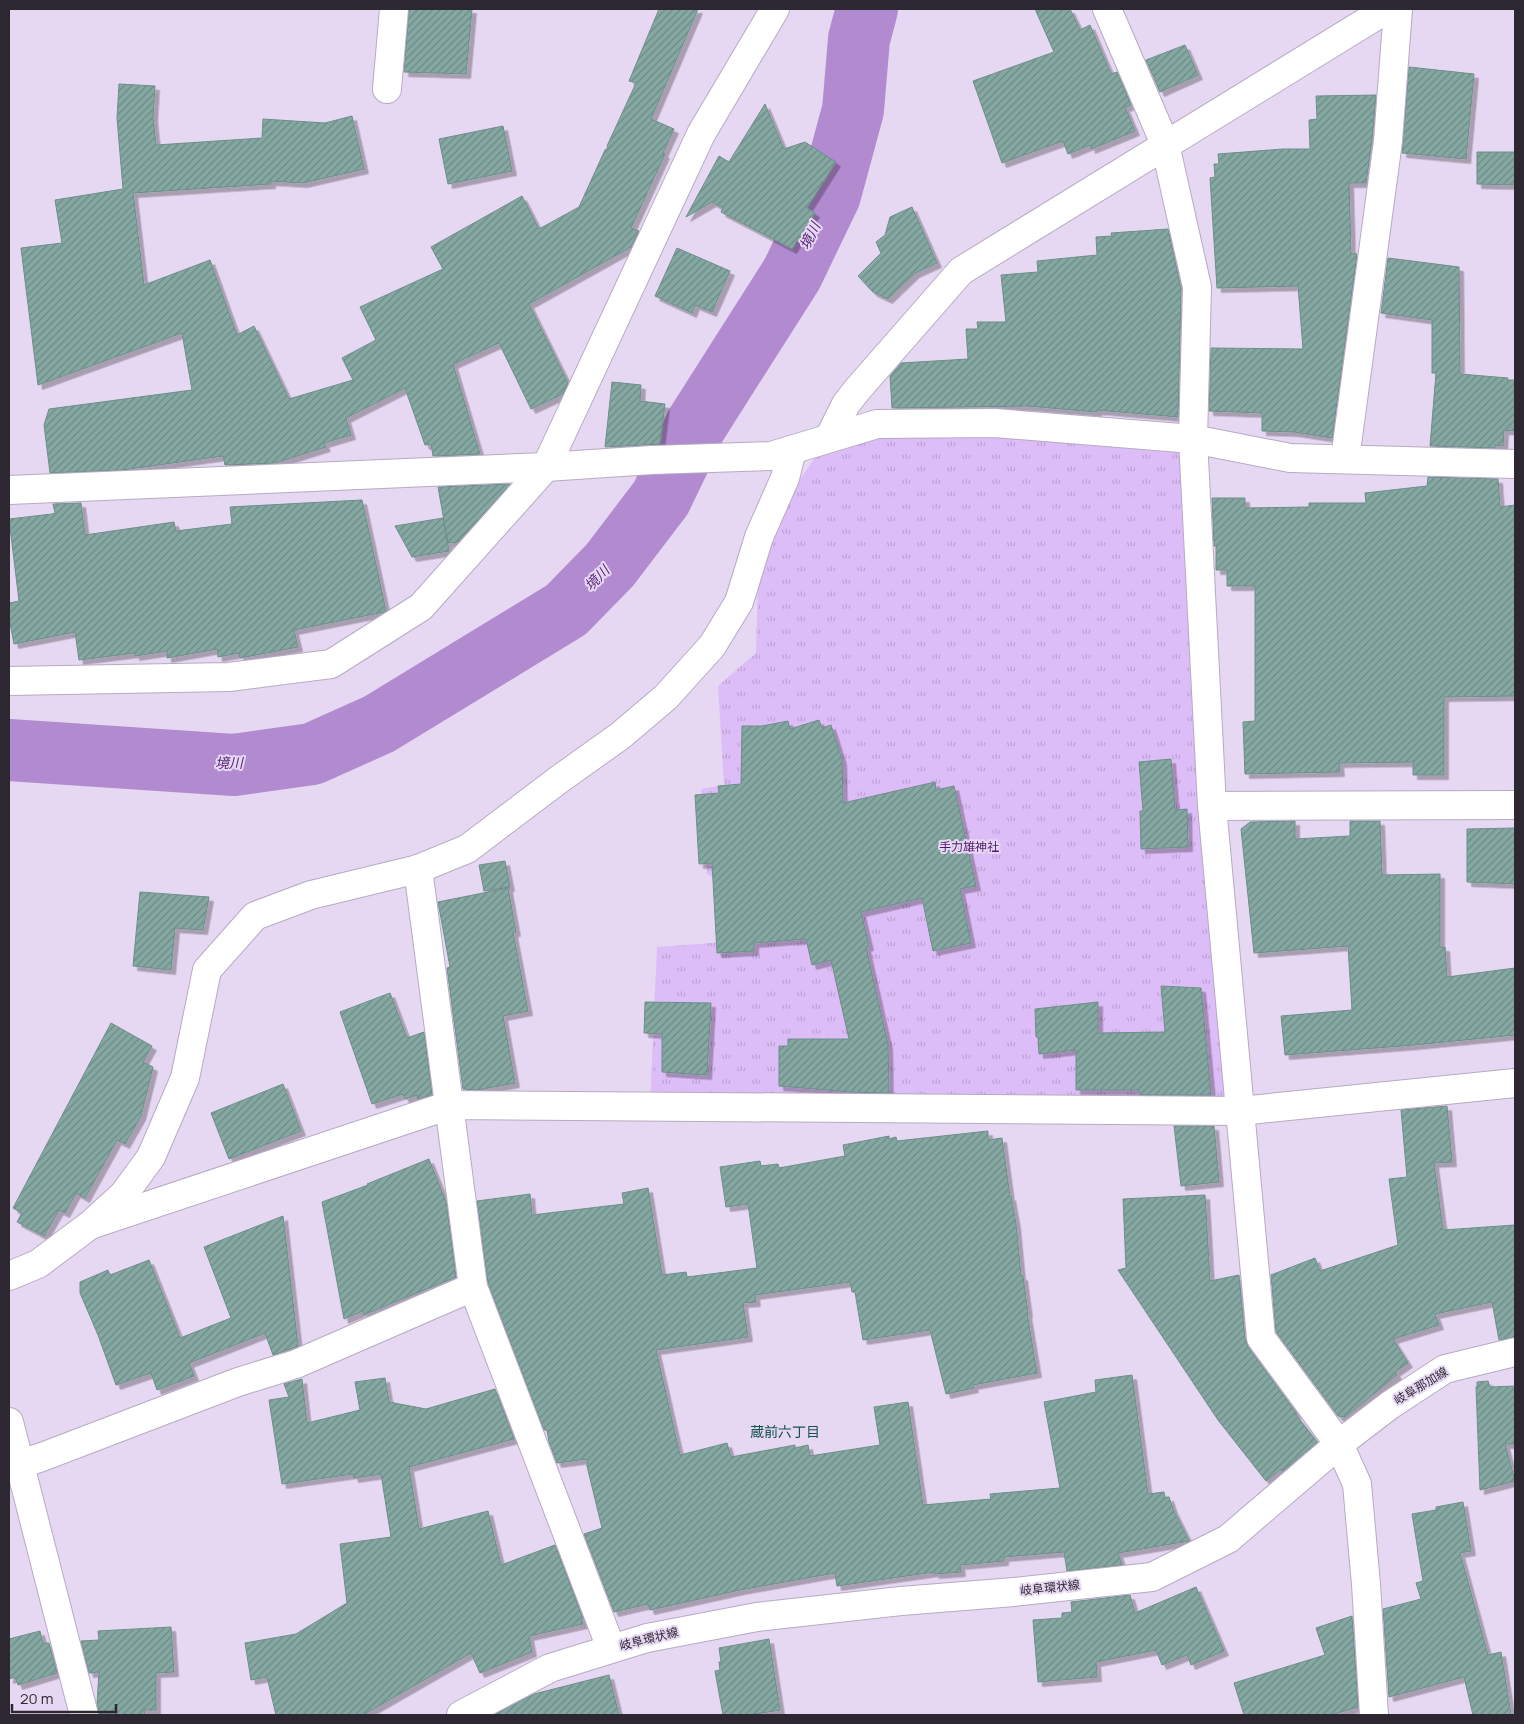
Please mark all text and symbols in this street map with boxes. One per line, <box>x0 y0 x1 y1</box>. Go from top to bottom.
water label: 境川 <box>795 217 825 253</box>
water label: 境川 <box>580 560 615 594</box>
water label: 境川 <box>215 753 245 772</box>
park label: 手力雄神社 <box>939 838 999 855</box>
street label: 岐阜那加線 <box>1391 1363 1451 1408</box>
district label: 蔵前六丁目 <box>750 1422 820 1441</box>
street label: 岐阜環状線 <box>1019 1576 1081 1599</box>
street label: 岐阜環状線 <box>618 1623 680 1654</box>
scale bar <box>12 1682 116 1714</box>
text: 20 m <box>20 1688 53 1709</box>

